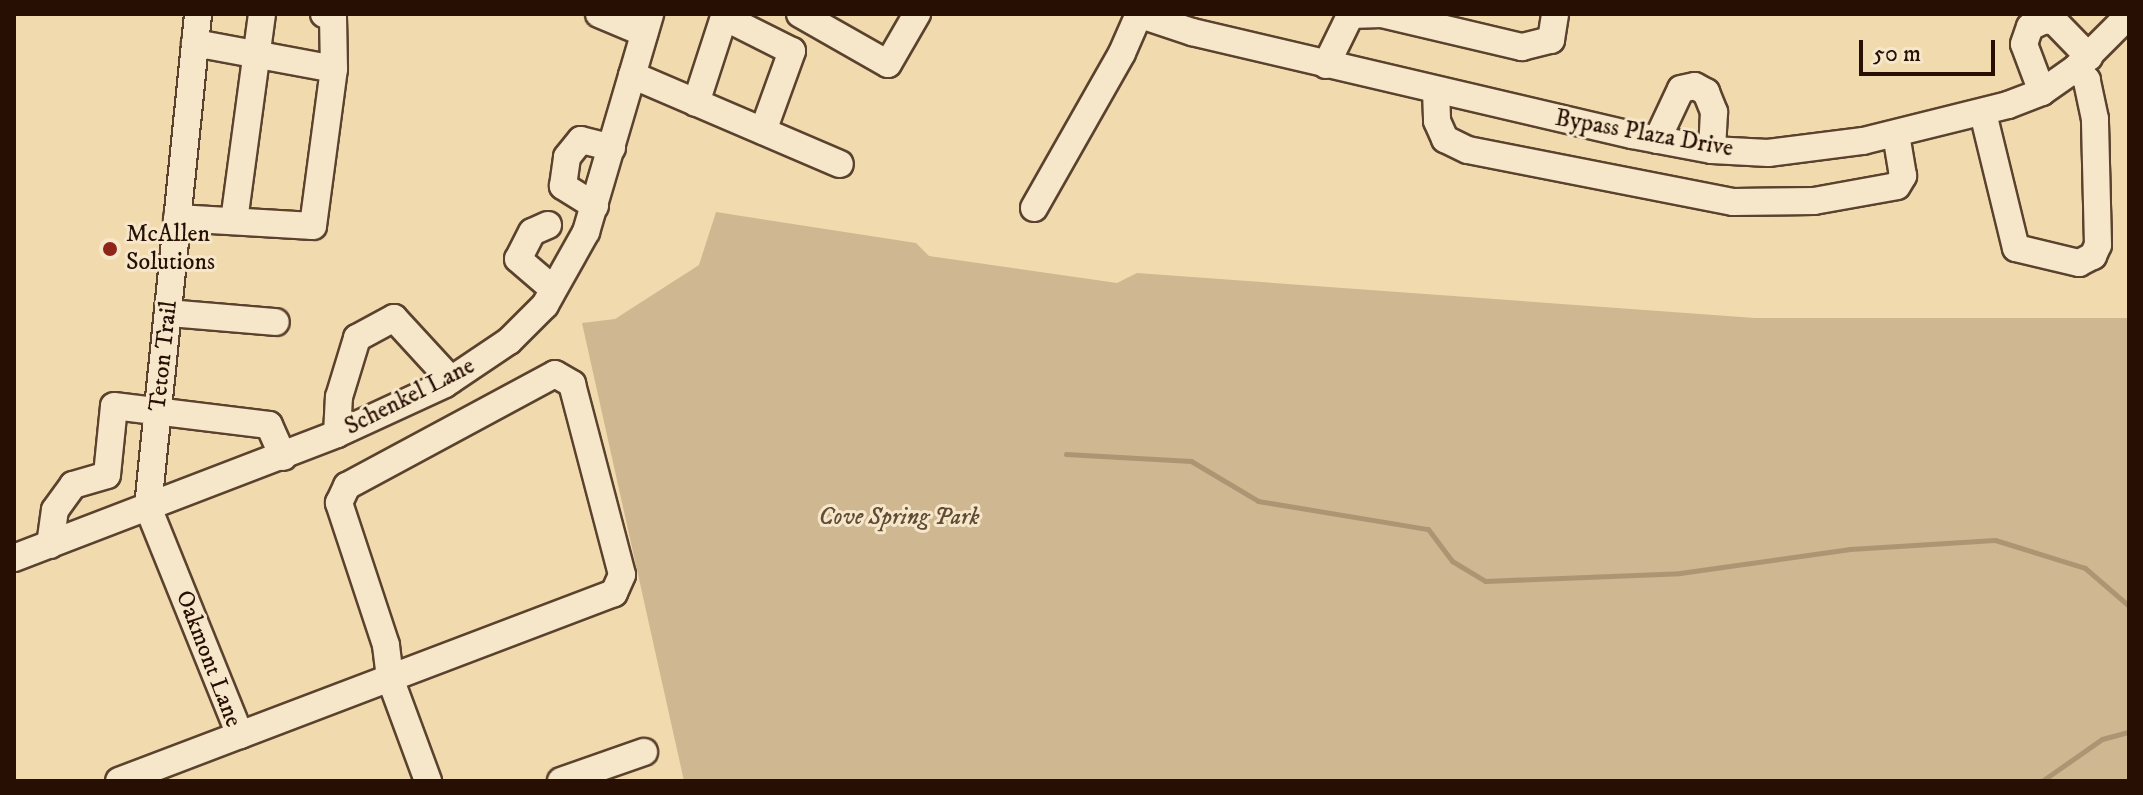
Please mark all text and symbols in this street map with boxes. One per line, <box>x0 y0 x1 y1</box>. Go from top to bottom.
scale bar <box>1863 24 1999 74</box>
text: 50 m <box>1873 39 1921 69</box>
street label: Bypass Plaza Drive <box>1553 104 1735 164</box>
place label: McAllen Solutions <box>126 221 215 277</box>
marker: McAllen Solutions <box>101 240 119 258</box>
street label: Teton Trail <box>144 299 184 413</box>
street label: Schenkel Lane <box>340 352 480 442</box>
park label: Cove Spring Park <box>818 504 980 532</box>
street label: Oakmont Lane <box>169 587 247 731</box>

